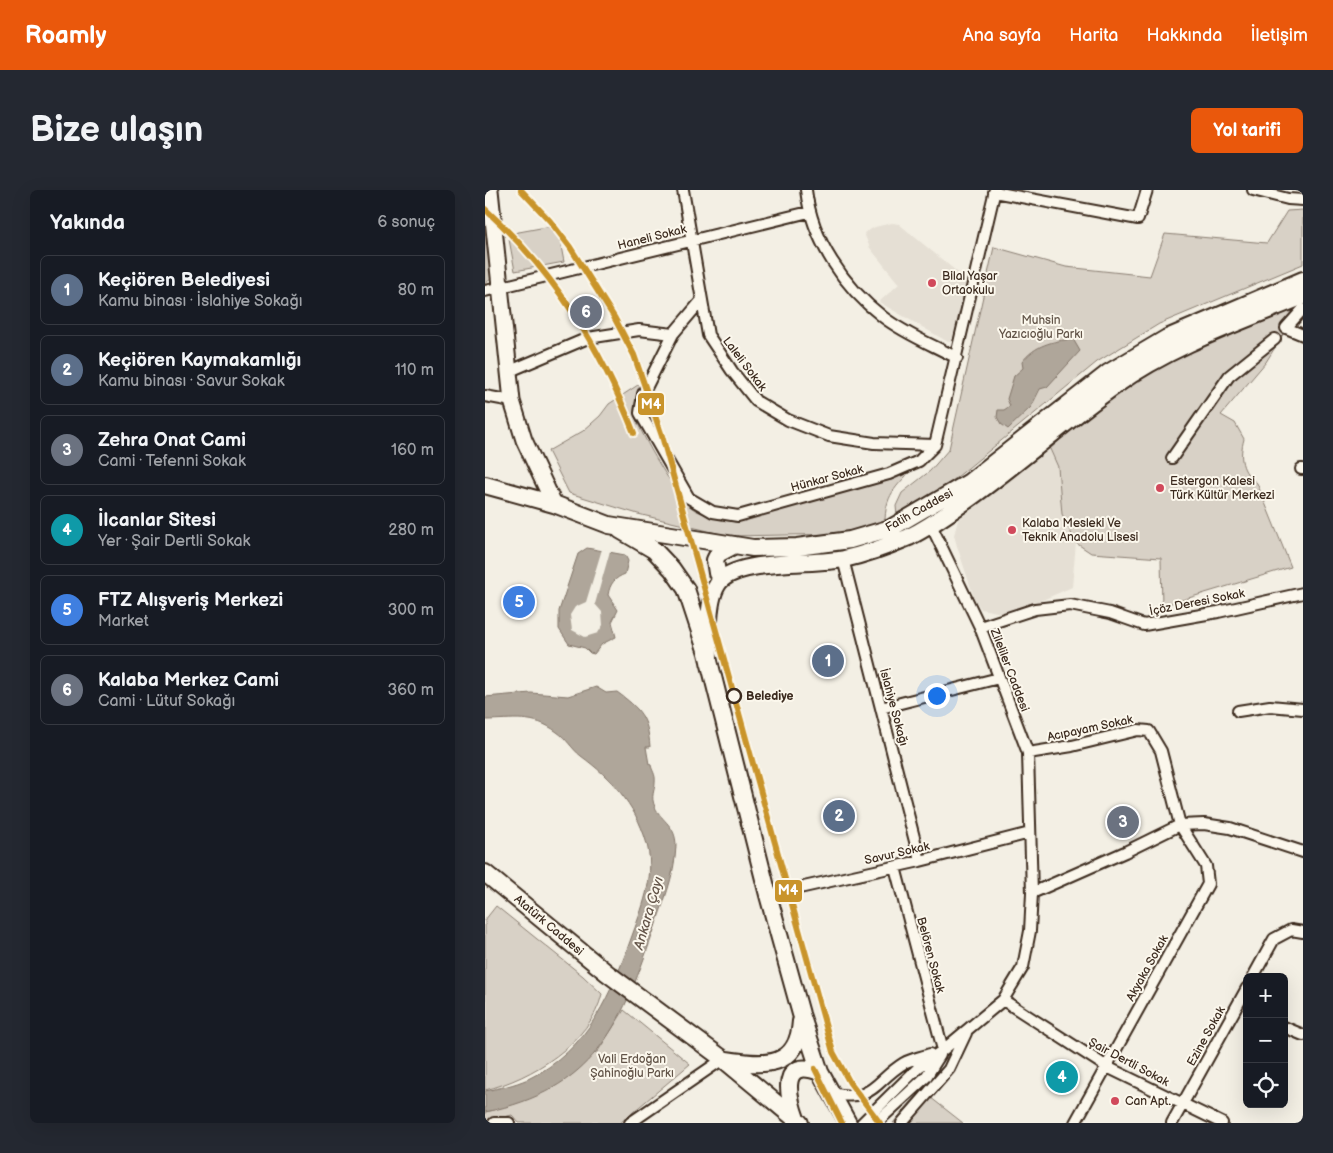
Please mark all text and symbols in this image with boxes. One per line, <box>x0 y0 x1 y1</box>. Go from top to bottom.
text: Roamly <box>25 21 106 50</box>
text: Ana sayfa <box>963 25 1041 46</box>
text: Harita <box>1069 25 1118 46</box>
text: Hakkında <box>1146 25 1222 46</box>
text: İletişim <box>1250 25 1308 46</box>
button: Yol tarifi <box>1191 108 1303 153</box>
text: Bize ulaşın <box>30 109 203 152</box>
text: Yakında <box>50 210 125 235</box>
text: 6 sonuç <box>378 213 435 232</box>
street label: Haneli Sokak <box>616 222 688 253</box>
text: Keçiören Belediyesi <box>98 269 270 292</box>
place label: Bilal Yaşar Ortaokulu <box>942 269 998 298</box>
marker: Bilal Yaşar Ortaokulu <box>926 277 938 289</box>
text: 1 <box>64 281 70 300</box>
text: 80 m <box>398 281 434 300</box>
text: Kamu binası · İslahiye Sokağı <box>98 292 302 311</box>
pin: 6 <box>570 293 602 331</box>
park label: Muhsin Yazıcıoğlu Parkı <box>998 313 1083 342</box>
street label: Laleli Sokak <box>719 334 770 394</box>
text: Keçiören Kaymakamlığı <box>98 349 301 372</box>
text: 2 <box>62 361 72 380</box>
text: 110 m <box>395 361 434 380</box>
text: Kamu binası · Savur Sokak <box>98 372 285 391</box>
line badge: M4 <box>637 392 665 416</box>
text: M4 <box>641 396 662 413</box>
text: Zehra Onat Cami <box>98 429 246 452</box>
text: 3 <box>62 441 72 460</box>
text: 160 m <box>391 441 434 460</box>
text: Cami · Tefenni Sokak <box>98 452 246 471</box>
street label: Hünkar Sokak <box>789 462 865 495</box>
place label: Estergon Kalesi Türk Kültür Merkezi <box>1170 474 1275 503</box>
marker: Estergon Kalesi Türk Kültür Merkezi <box>1154 482 1166 494</box>
street label: Fatih Caddesi <box>883 486 956 535</box>
text: İlcanlar Sitesi <box>98 509 216 532</box>
place label: Kalaba Mesleki Ve Teknik Anadolu Lisesi <box>1022 516 1139 545</box>
text: 4 <box>62 521 72 540</box>
text: 280 m <box>388 521 434 540</box>
marker: Kalaba Mesleki Ve Teknik Anadolu Lisesi <box>1006 524 1018 536</box>
text: Yer · Şair Dertli Sokak <box>98 532 250 551</box>
pin: 5 <box>503 583 535 621</box>
street label: İçöz Deresi Sokak <box>1148 585 1246 619</box>
text: FTZ Alışveriş Merkezi <box>98 589 283 612</box>
text: 5 <box>62 601 72 620</box>
text: 300 m <box>388 601 434 620</box>
text: Market <box>98 612 149 631</box>
street label: Zileliler Caddesi <box>986 626 1032 714</box>
pin: 1 <box>812 642 844 680</box>
street label: İslahiye Sokağı <box>876 667 912 748</box>
text: Kalaba Merkez Cami <box>98 669 279 692</box>
text: 6 <box>62 681 72 700</box>
text: 360 m <box>387 681 434 700</box>
your location <box>924 683 950 709</box>
marker: Belediye <box>726 688 742 704</box>
place label: Belediye <box>746 689 794 704</box>
text: Cami · Lütuf Sokağı <box>98 692 235 711</box>
street label: Acıpayam Sokak <box>1046 712 1134 745</box>
pin: 2 <box>823 797 855 835</box>
pin: 3 <box>1107 803 1139 841</box>
street label: Savur Sokak <box>863 839 931 868</box>
water label: Ankara Çayı <box>630 874 667 952</box>
line badge: M4 <box>774 879 803 903</box>
text: M4 <box>778 882 799 899</box>
street label: Atatürk Caddesi <box>511 892 587 959</box>
street label: Belören Sokak <box>913 915 948 995</box>
street label: Akyaka Sokak <box>1123 932 1172 1004</box>
map controls <box>1243 973 1288 1108</box>
button: + <box>1243 973 1288 1018</box>
street label: Ezine Sokak <box>1184 1004 1229 1069</box>
button: − <box>1243 1018 1288 1063</box>
street label: Şair Dertli Sokak <box>1086 1035 1172 1090</box>
park label: Vali Erdoğan Şahinoğlu Parkı <box>590 1052 674 1081</box>
pin: 4 <box>1046 1058 1078 1096</box>
button: locate <box>1243 1063 1288 1108</box>
place label: Can Apt. <box>1125 1094 1171 1109</box>
marker: Can Apt. <box>1109 1095 1121 1107</box>

